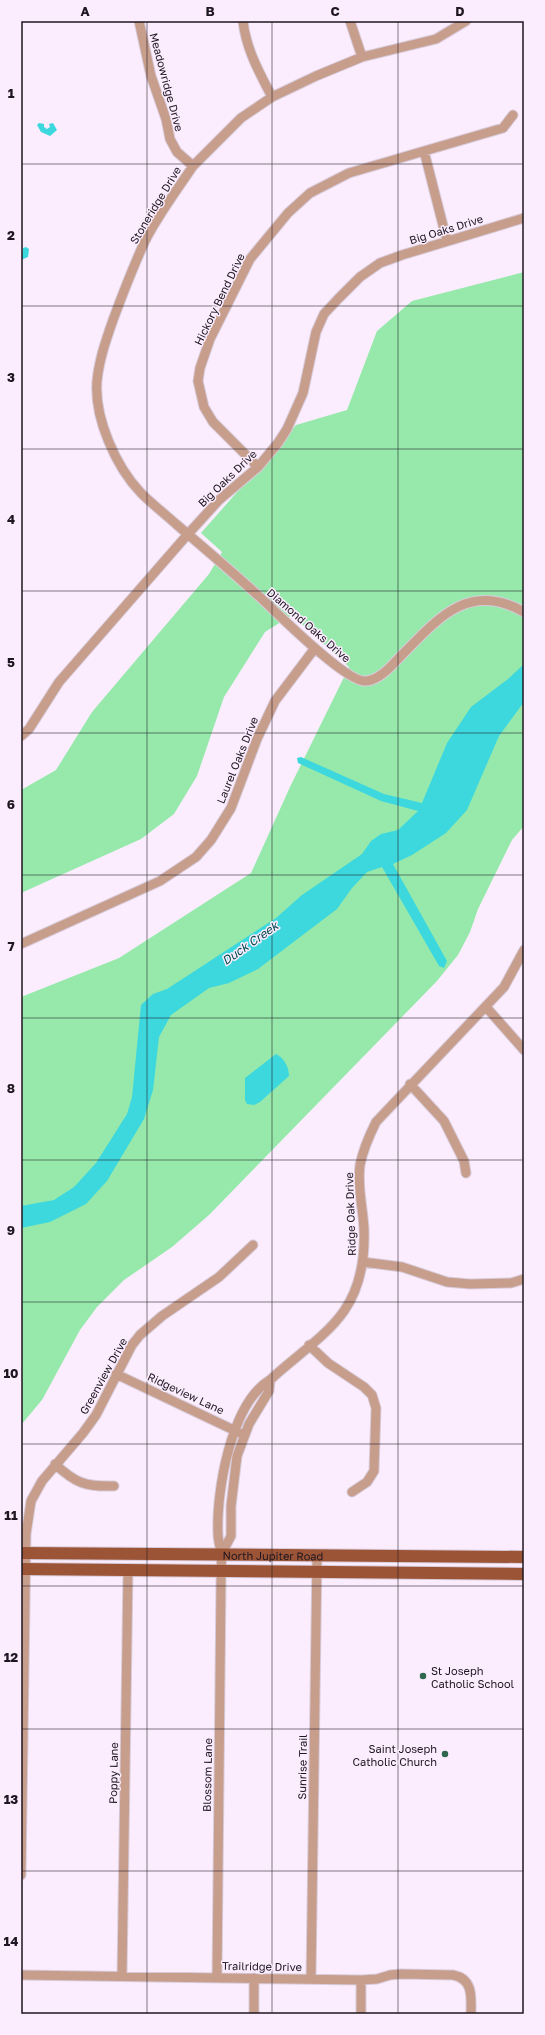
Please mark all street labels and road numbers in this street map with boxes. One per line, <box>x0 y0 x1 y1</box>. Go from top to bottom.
street label: Meadowridge Drive <box>148 31 186 133</box>
street label: Stoneridge Drive <box>127 164 183 246</box>
street label: Big Oaks Drive <box>408 212 484 246</box>
street label: Hickory Bend Drive <box>191 251 247 347</box>
street label: Big Oaks Drive <box>195 447 259 509</box>
street label: Diamond Oaks Drive <box>265 585 353 665</box>
street label: Laurel Oaks Drive <box>214 715 260 805</box>
street label: Ridge Oak Drive <box>342 1172 358 1256</box>
street label: Greenview Drive <box>77 1335 129 1417</box>
street label: Ridgeview Lane <box>146 1370 226 1416</box>
street label: North Jupiter Road <box>223 1548 323 1562</box>
street label: Sunrise Trail <box>295 1734 309 1800</box>
street label: Blossom Lane <box>200 1738 214 1812</box>
street label: Poppy Lane <box>106 1742 120 1804</box>
street label: Trailridge Drive <box>222 1959 302 1973</box>

